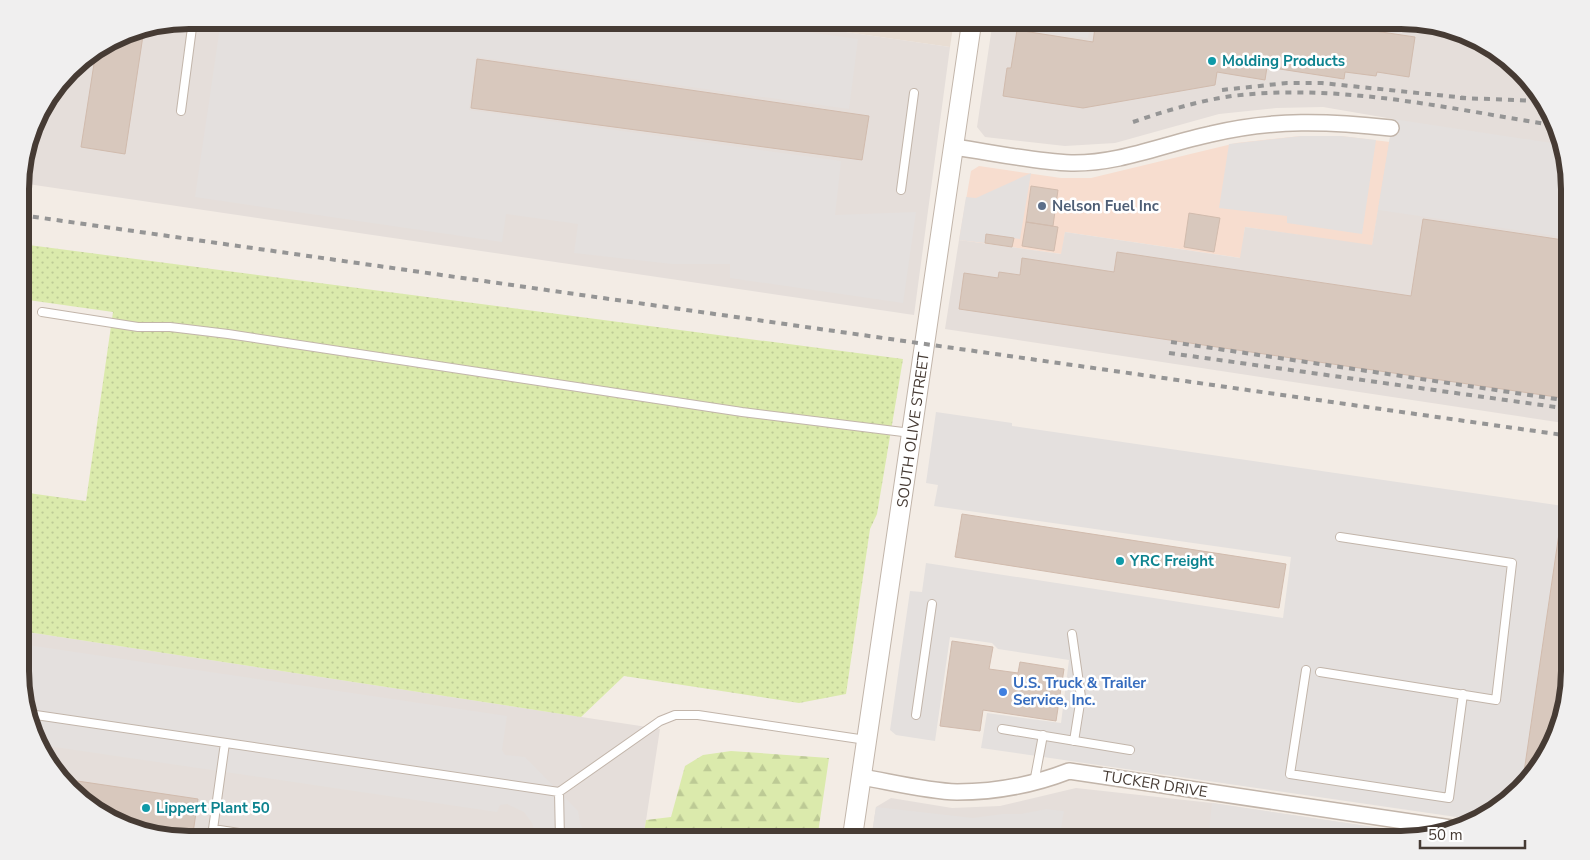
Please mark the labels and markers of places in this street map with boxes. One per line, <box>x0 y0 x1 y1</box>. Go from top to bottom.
place label: Molding Products <box>1222 51 1345 71</box>
marker: Molding Products <box>1206 55 1218 67</box>
place label: Nelson Fuel Inc <box>1052 196 1159 216</box>
marker: Nelson Fuel Inc <box>1036 200 1048 212</box>
place label: YRC Freight <box>1129 551 1214 571</box>
marker: YRC Freight <box>1114 555 1126 567</box>
place label: U.S. Truck & Trailer Service, Inc. <box>1013 673 1146 710</box>
marker: U.S. Truck & Trailer Service, Inc. <box>997 686 1009 698</box>
place label: Lippert Plant 50 <box>156 798 270 818</box>
marker: Lippert Plant 50 <box>140 802 152 814</box>

